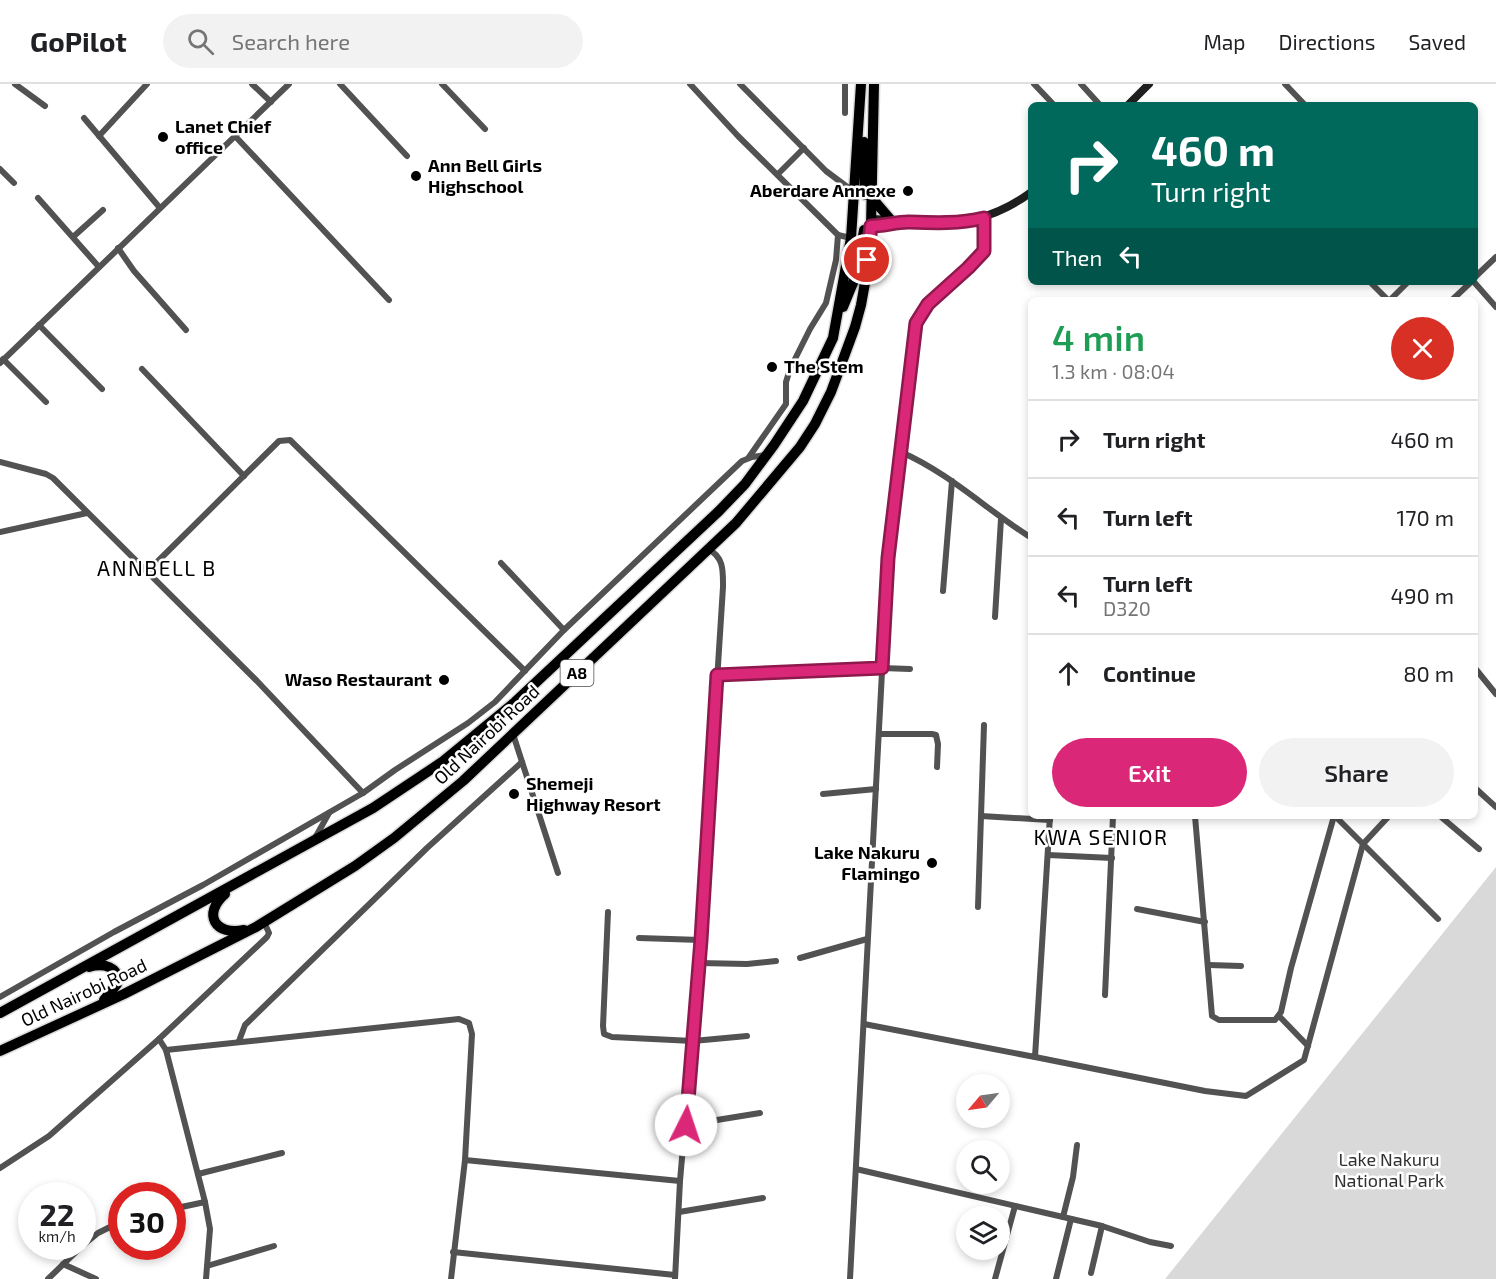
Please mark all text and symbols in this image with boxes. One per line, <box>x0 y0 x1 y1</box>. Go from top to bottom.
search box <box>163 14 583 68</box>
text: GoPilot <box>30 24 127 58</box>
icon: search <box>184 25 217 58</box>
text: Search here <box>232 28 350 54</box>
text: Map <box>1203 29 1246 54</box>
text: Directions <box>1279 29 1375 54</box>
text: Saved <box>1408 29 1466 54</box>
place label: Lanet Chief office <box>175 115 272 158</box>
text: 460 m <box>1151 124 1275 174</box>
icon: right <box>1052 126 1130 204</box>
marker: Lanet Chief office <box>156 130 170 144</box>
place label: Ann Bell Girls Highschool <box>428 154 542 197</box>
marker: Ann Bell Girls Highschool <box>409 169 423 183</box>
text: Turn right <box>1151 175 1271 207</box>
place label: Aberdare Annexe <box>750 179 896 201</box>
marker: Aberdare Annexe <box>901 184 915 198</box>
pin <box>841 234 892 285</box>
icon: left <box>1114 240 1147 273</box>
icon: arrive <box>850 243 883 276</box>
text: Then <box>1052 244 1102 270</box>
text: 4 min <box>1052 315 1145 358</box>
button: close <box>1391 317 1454 380</box>
place label: The Stem <box>784 355 864 377</box>
text: 1.3 km · 08:04 <box>1052 359 1175 383</box>
marker: The Stem <box>765 360 779 374</box>
icon: right <box>1052 423 1085 456</box>
text: Turn right <box>1103 426 1205 452</box>
text: 460 m <box>1390 426 1454 452</box>
icon: left <box>1052 501 1085 534</box>
text: Turn left <box>1103 504 1192 530</box>
text: 170 m <box>1397 504 1454 530</box>
district label: ANNBELL B <box>97 555 217 580</box>
text: Turn left <box>1103 570 1192 596</box>
icon: left <box>1052 579 1085 612</box>
text: 490 m <box>1390 582 1454 608</box>
text: D320 <box>1103 596 1151 620</box>
icon: ahead <box>1052 657 1085 690</box>
road number: A8 <box>560 660 594 686</box>
text: Continue <box>1103 660 1196 686</box>
text: 80 m <box>1403 660 1454 686</box>
place label: Waso Restaurant <box>285 668 433 690</box>
marker: Waso Restaurant <box>437 673 451 687</box>
street label: Old Nairobi Road <box>429 680 544 789</box>
button: Exit <box>1052 738 1247 807</box>
button: Share <box>1259 738 1454 807</box>
place label: Shemeji Highway Resort <box>526 772 661 815</box>
marker: Shemeji Highway Resort <box>507 787 521 801</box>
district label: KWA SENIOR <box>1034 824 1168 849</box>
place label: Lake Nakuru Flamingo <box>814 841 920 884</box>
marker: Lake Nakuru Flamingo <box>925 856 939 870</box>
street label: Old Nairobi Road <box>17 953 150 1031</box>
north arrow <box>956 1074 1010 1128</box>
map controls <box>956 1074 1010 1260</box>
position arrow <box>654 1093 718 1157</box>
button: search <box>956 1140 1010 1194</box>
park label: Lake Nakuru National Park <box>1334 1148 1444 1191</box>
speed limit sign: 30 <box>108 1182 186 1260</box>
text: 22 <box>40 1196 74 1232</box>
button: layers <box>956 1206 1010 1260</box>
text: km/h <box>38 1227 76 1245</box>

